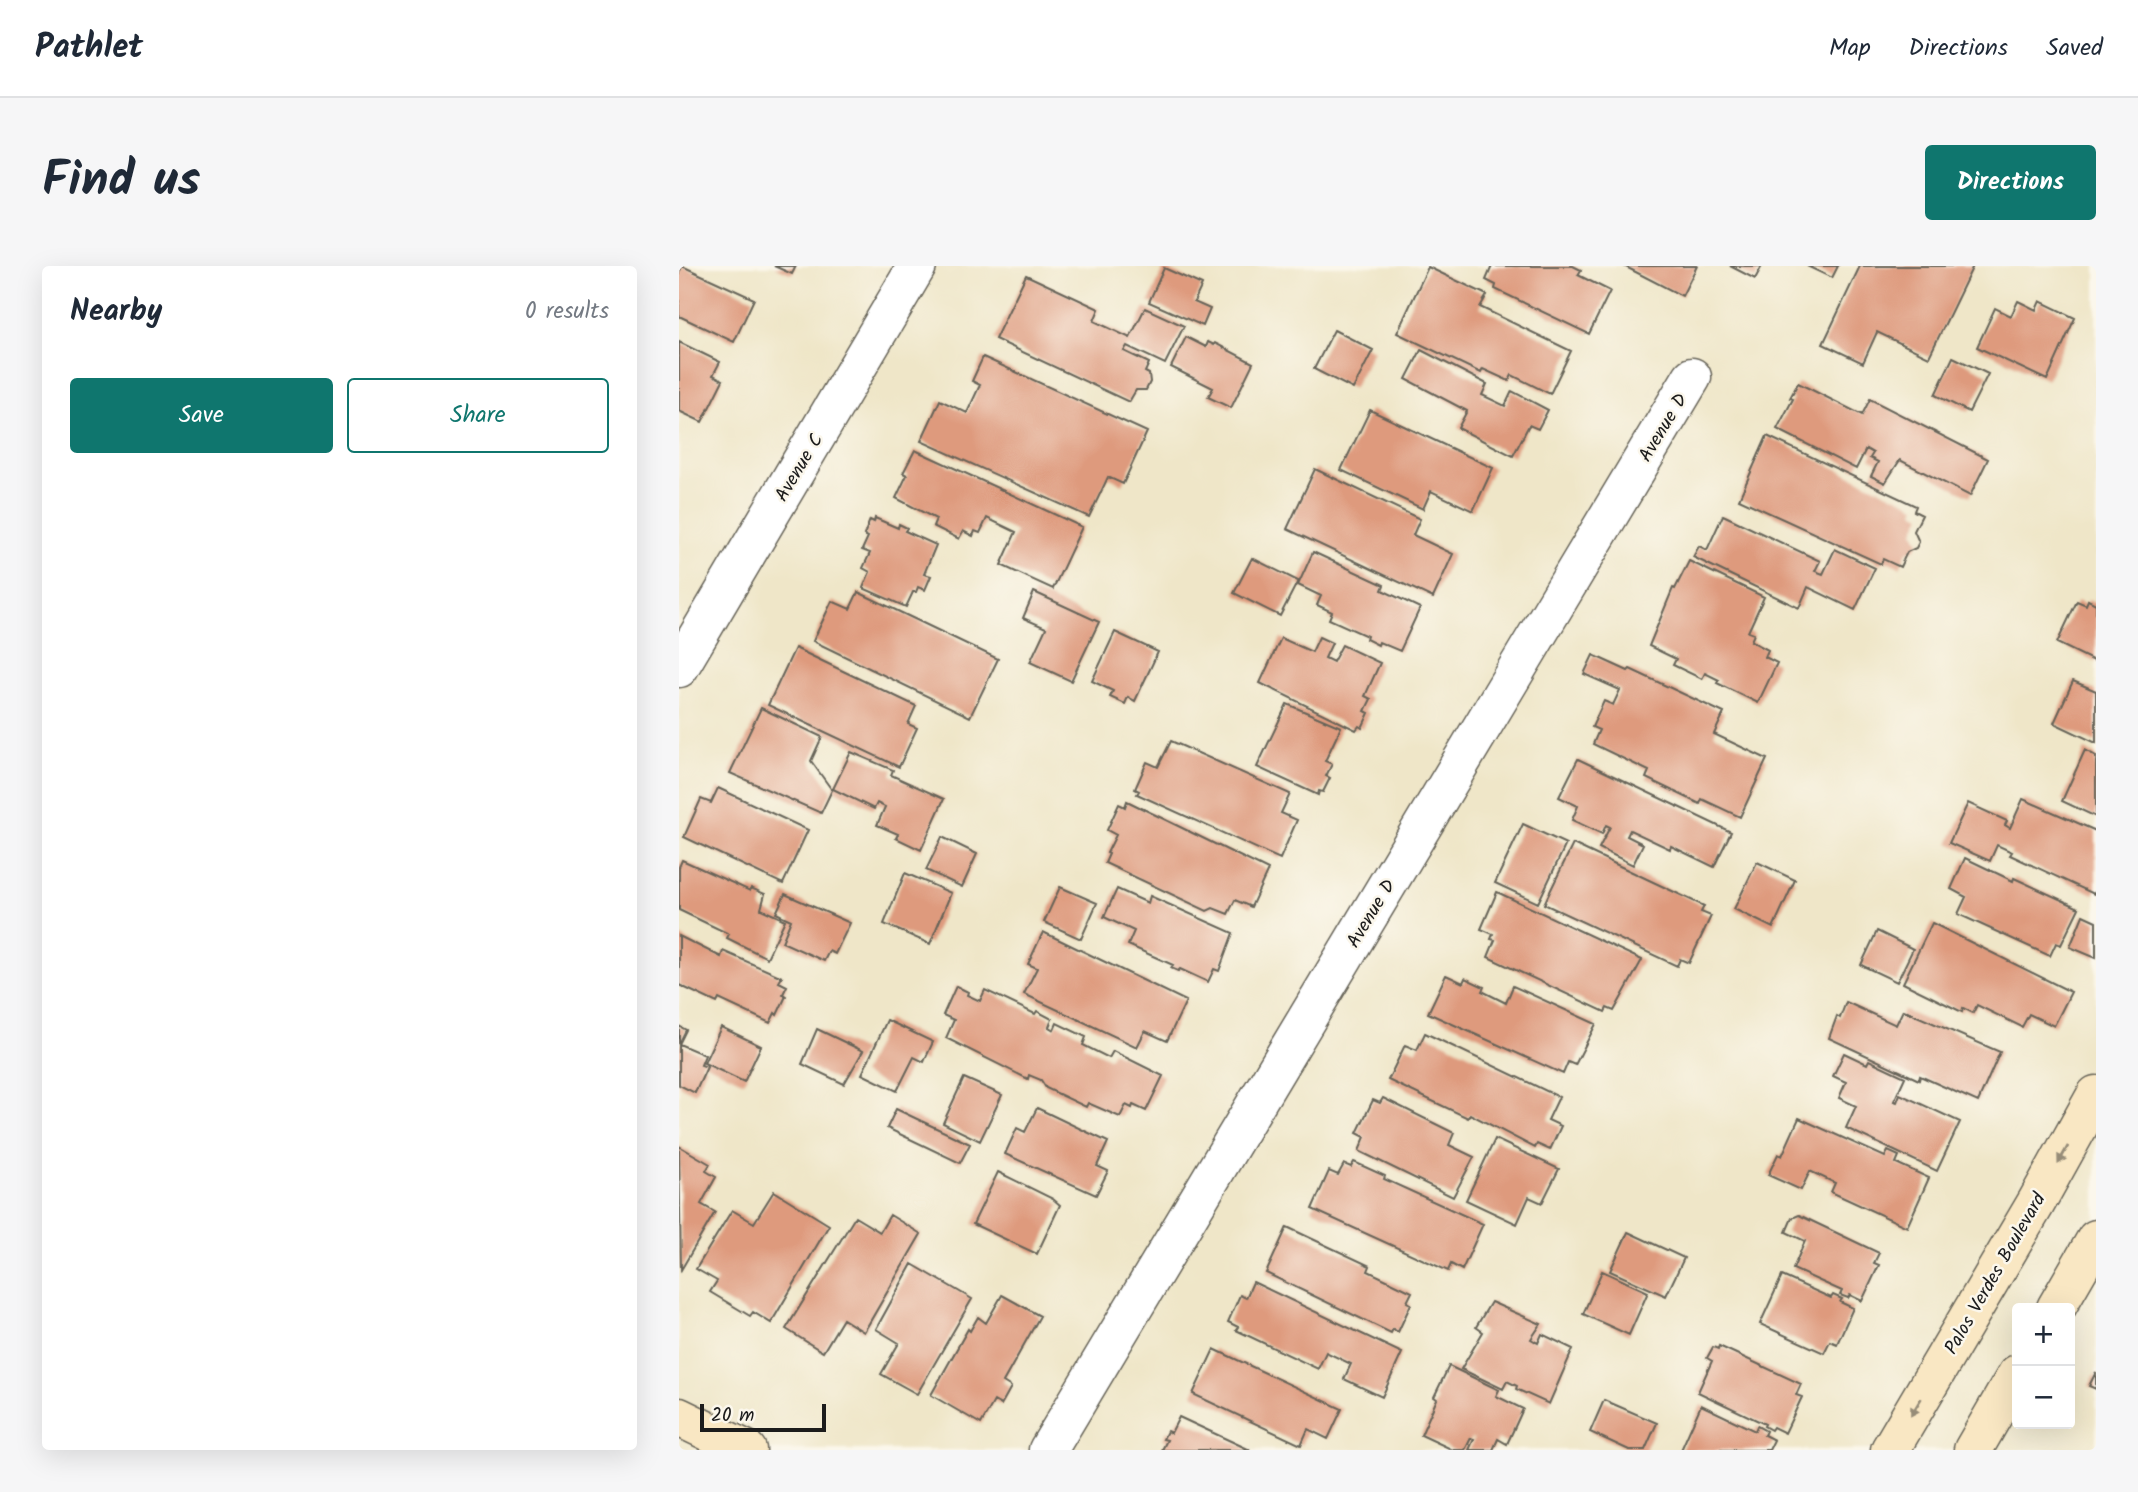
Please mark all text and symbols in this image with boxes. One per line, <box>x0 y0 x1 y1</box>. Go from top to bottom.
text: Pathlet <box>35 22 143 75</box>
text: Map <box>1829 29 1871 68</box>
text: Directions <box>1909 29 2008 68</box>
text: Saved <box>2046 29 2103 68</box>
text: Find us <box>42 143 200 221</box>
button: Directions <box>1925 145 2096 220</box>
text: Nearby <box>70 288 162 336</box>
text: 0 results <box>525 294 609 330</box>
button: Save <box>70 378 333 453</box>
button: Share <box>347 378 609 453</box>
street label: Avenue D <box>1631 388 1696 468</box>
street label: Avenue C <box>768 428 832 508</box>
street label: Avenue D <box>1339 874 1404 954</box>
one-way arrow <box>2057 1145 2069 1165</box>
street label: Palos Verdes Boulevard <box>1937 1187 2055 1361</box>
map controls <box>2012 1303 2075 1429</box>
button: + <box>2012 1303 2075 1366</box>
button: − <box>2012 1366 2075 1429</box>
one-way arrow <box>1910 1397 1922 1416</box>
scale bar <box>700 1401 826 1433</box>
text: 20 m <box>711 1401 754 1431</box>

